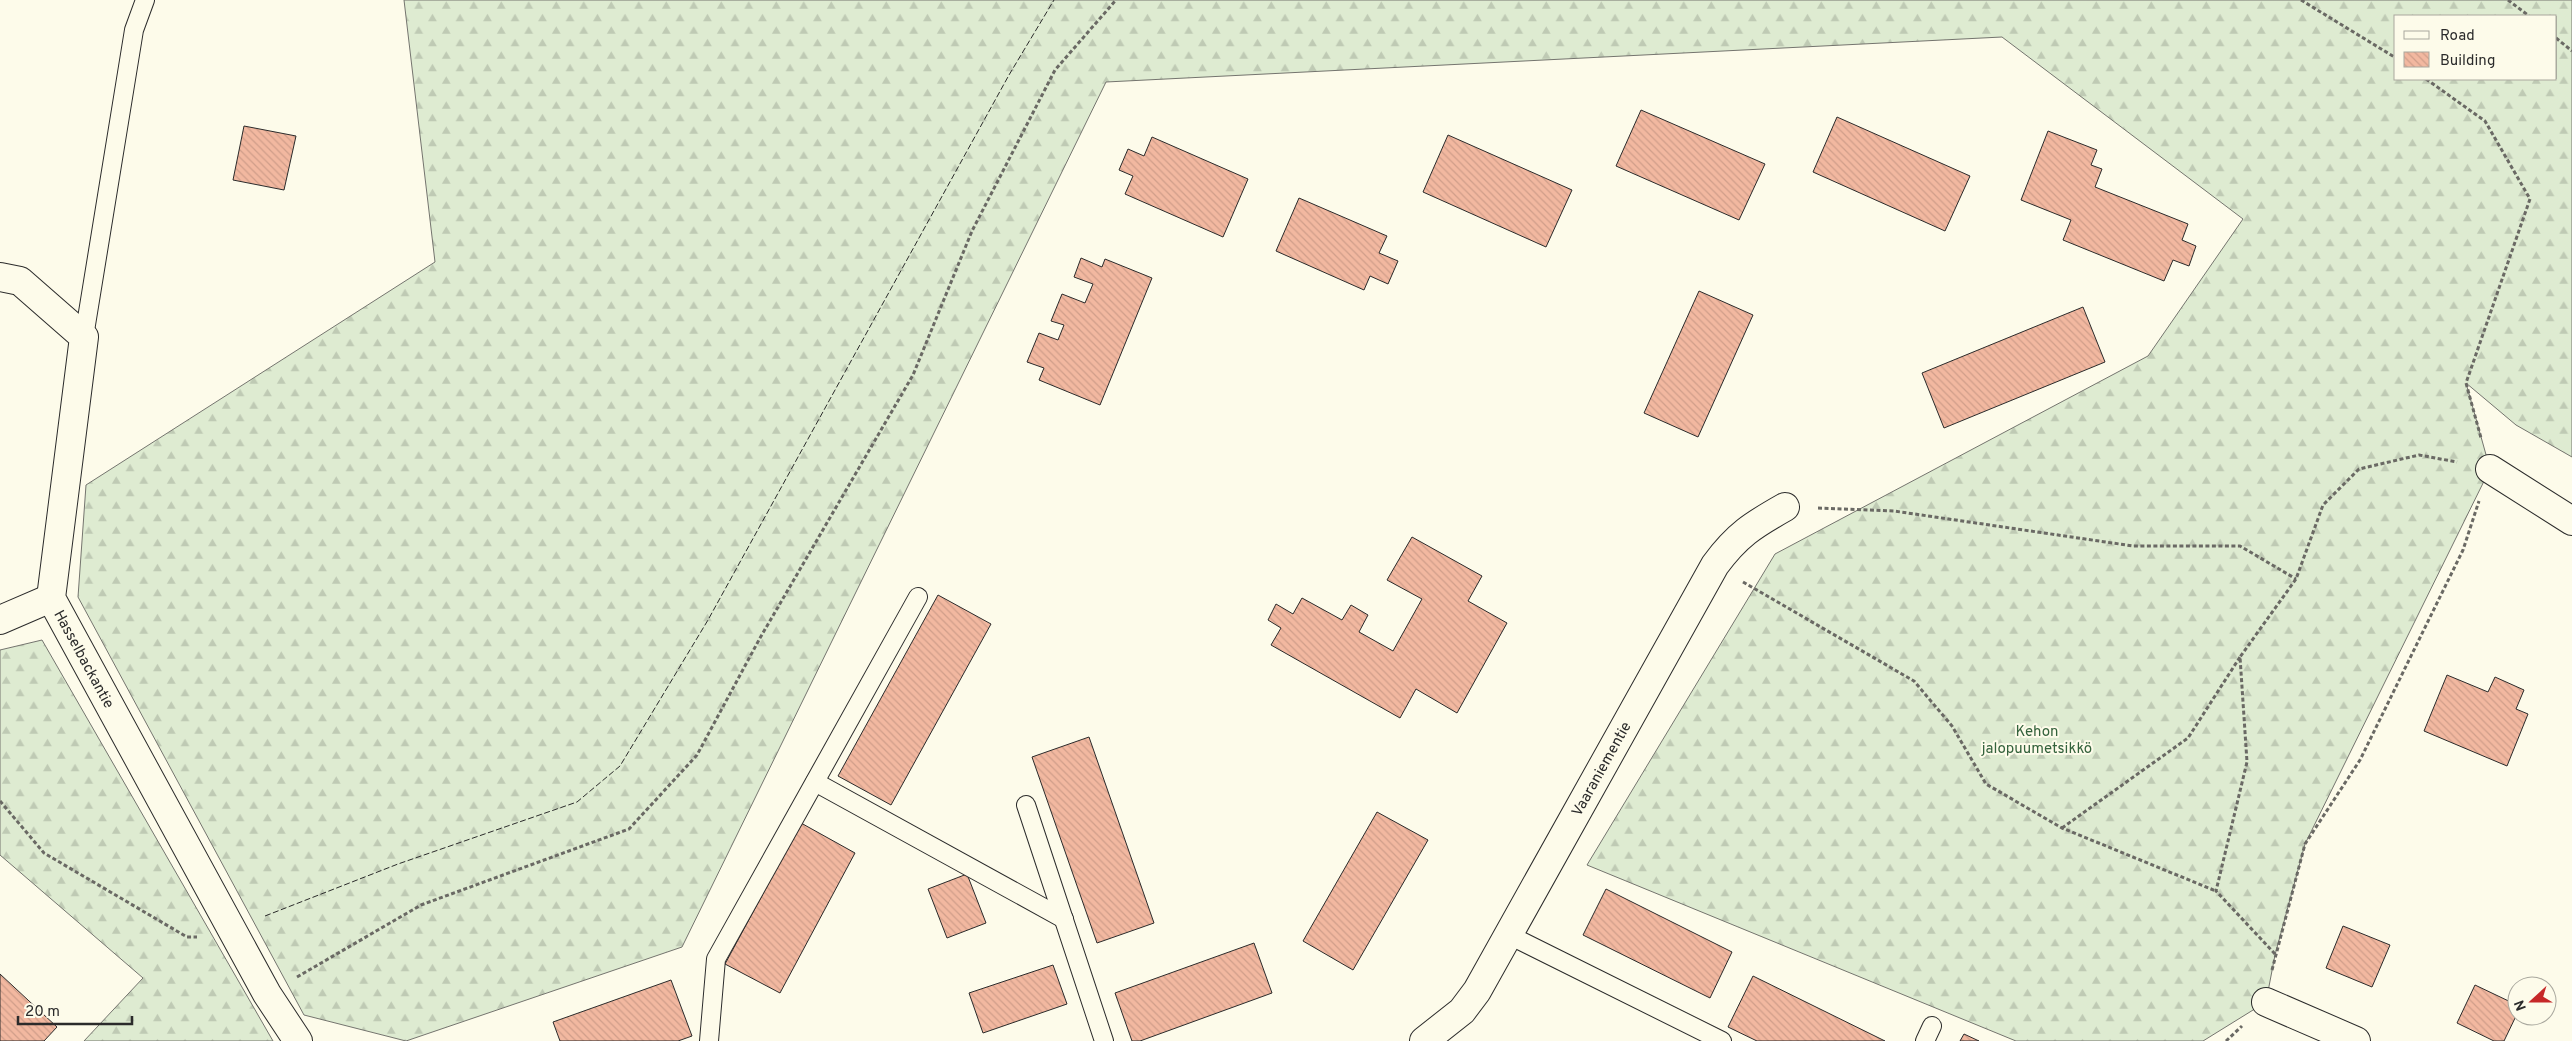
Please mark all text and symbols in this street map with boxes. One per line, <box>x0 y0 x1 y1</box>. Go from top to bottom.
legend <box>2394 15 2557 80</box>
text: Road <box>2440 27 2475 46</box>
text: Building <box>2440 52 2495 71</box>
street label: Hasselbackantie <box>48 607 117 712</box>
street label: Vaaraniementie <box>1568 719 1637 820</box>
park label: Kehon jalopuumetsikkö <box>1981 723 2092 759</box>
north arrow <box>2507 976 2557 1026</box>
scale bar <box>18 994 131 1026</box>
text: N <box>2512 997 2531 1013</box>
text: 20 m <box>25 1003 60 1022</box>

